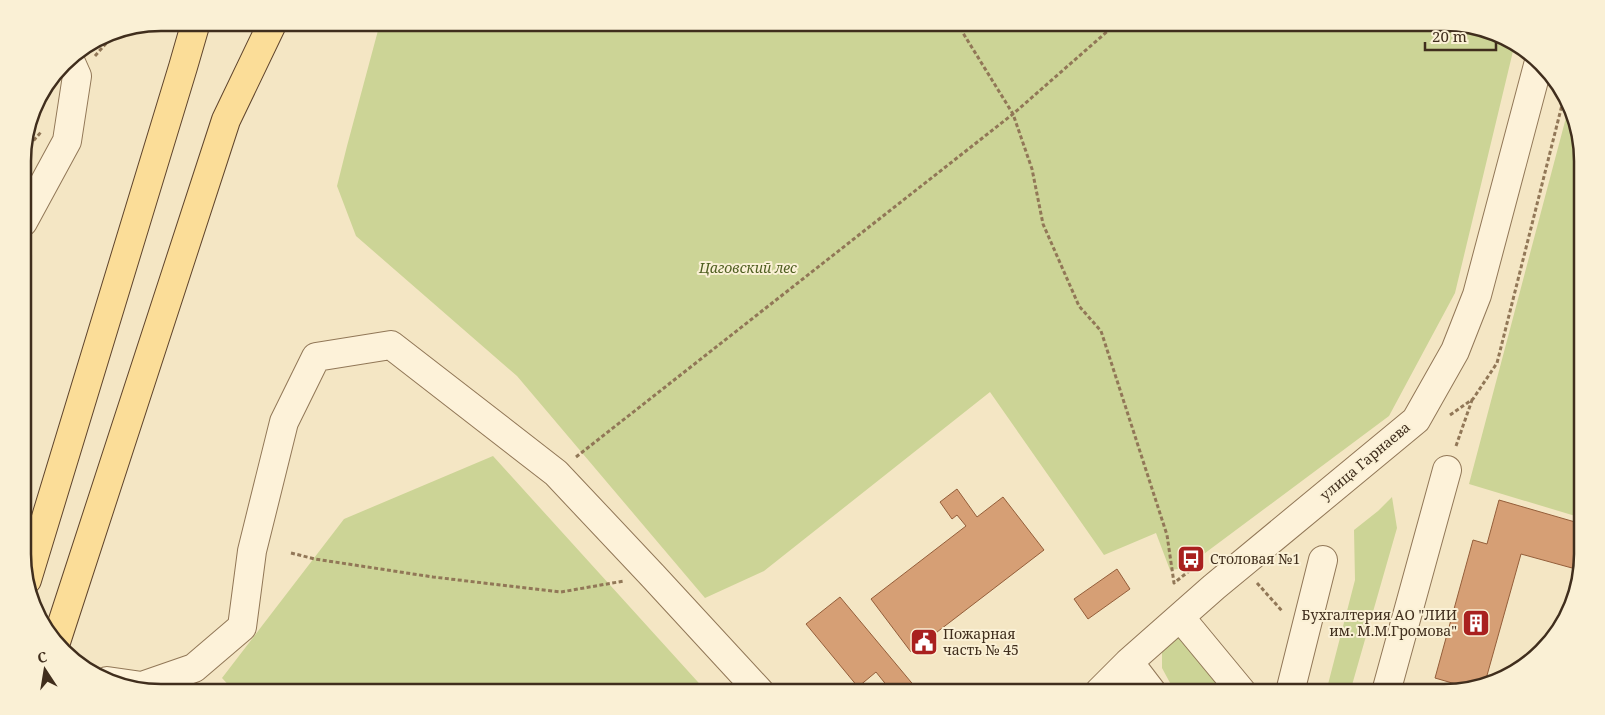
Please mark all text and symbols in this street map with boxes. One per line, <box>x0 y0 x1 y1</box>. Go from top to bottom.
scale bar <box>1425 20 1496 52</box>
text: 20 m <box>1432 26 1467 46</box>
park label: Цаговский лес <box>698 258 797 277</box>
street label: улица Гарнаева <box>1316 417 1414 504</box>
bus stop icon: Столовая №1 <box>1176 544 1206 574</box>
place label: Столовая №1 <box>1210 549 1300 568</box>
place label: Бухгалтерия АО "ЛИИ им. М.М.Громова" <box>1302 605 1457 640</box>
building icon: Бухгалтерия АО "ЛИИ им. М.М.Громова" <box>1461 608 1491 638</box>
place label: Пожарная часть № 45 <box>943 624 1019 659</box>
public building icon: Пожарная часть № 45 <box>909 627 939 657</box>
north arrow <box>20 645 70 695</box>
text: С <box>36 647 49 667</box>

